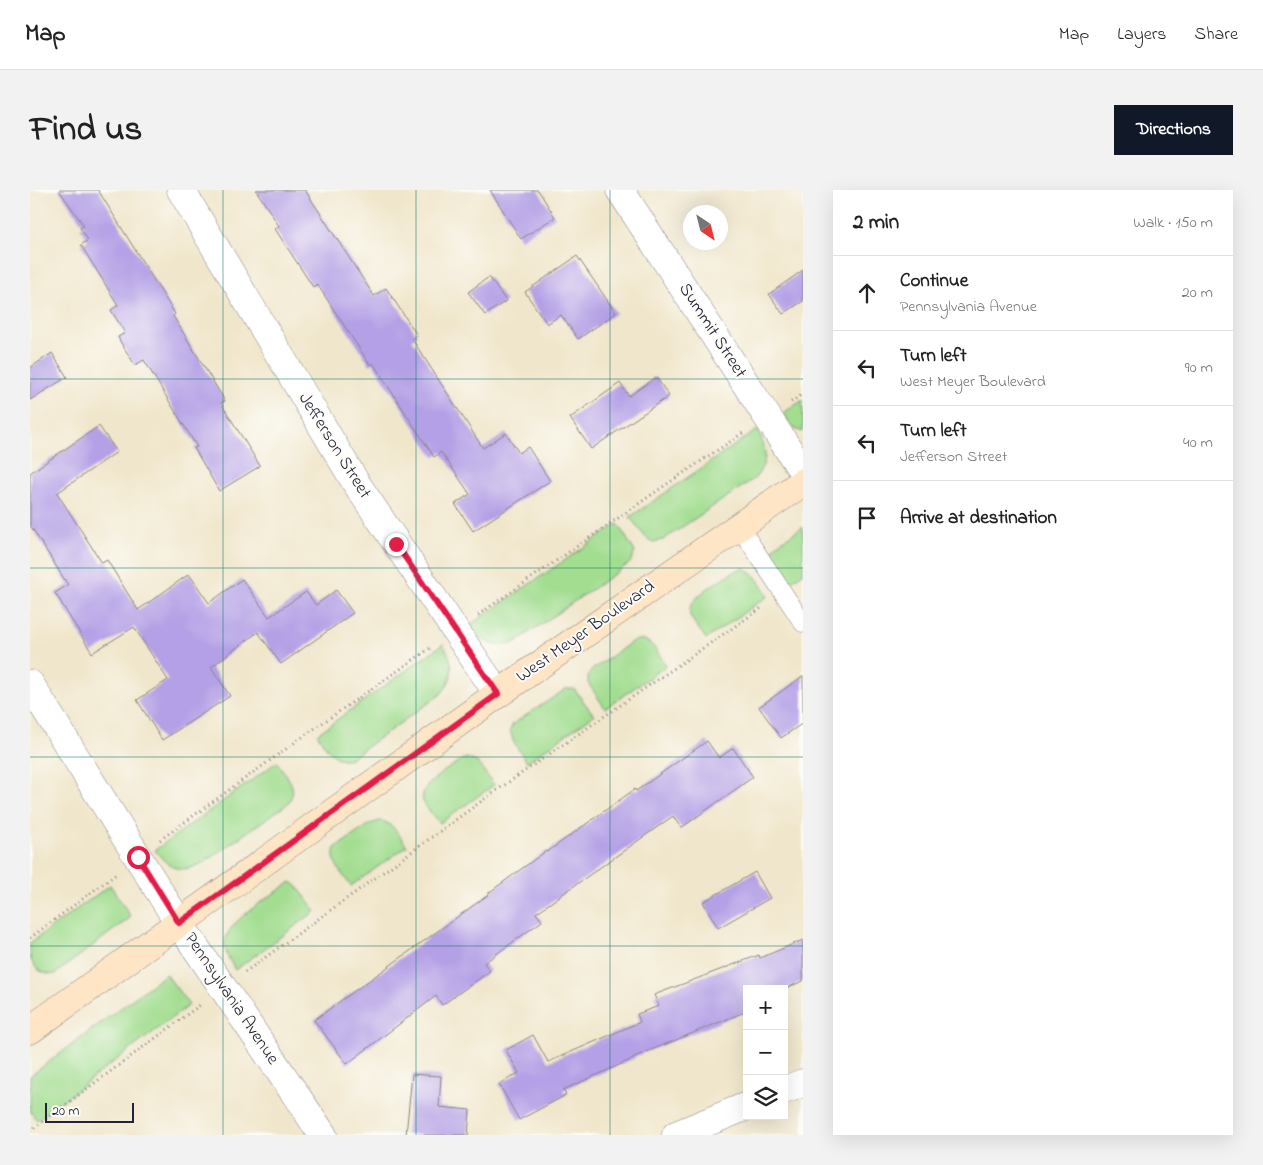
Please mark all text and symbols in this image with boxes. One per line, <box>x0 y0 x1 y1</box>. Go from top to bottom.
text: Map <box>25 17 66 52</box>
text: Map <box>1059 22 1089 48</box>
text: Layers <box>1117 22 1167 48</box>
text: Share <box>1195 22 1238 48</box>
text: Find us <box>30 105 142 156</box>
button: Directions <box>1114 105 1233 155</box>
north arrow <box>683 205 728 250</box>
text: 2 min <box>853 208 899 238</box>
text: Walk · 150 m <box>1133 211 1213 235</box>
text: Continue <box>900 268 968 295</box>
street label: Summit Street <box>671 278 753 384</box>
icon: ahead <box>853 279 881 307</box>
text: 20 m <box>1182 281 1213 305</box>
text: Pennsylvania Avenue <box>900 295 1037 319</box>
text: Turn left <box>900 343 967 370</box>
icon: left <box>853 354 881 382</box>
text: 90 m <box>1185 356 1213 380</box>
text: West Meyer Boulevard <box>900 370 1046 394</box>
street label: Jefferson Street <box>291 388 377 504</box>
text: Turn left <box>900 418 967 445</box>
icon: left <box>853 429 881 457</box>
text: 40 m <box>1183 431 1213 455</box>
text: Jefferson Street <box>900 445 1007 469</box>
icon: arrive <box>853 504 881 532</box>
text: Arrive at destination <box>900 505 1057 532</box>
route end <box>385 533 408 556</box>
street label: West Meyer Boulevard <box>511 574 661 690</box>
route start <box>127 846 150 869</box>
street label: Pennsylvania Avenue <box>177 928 285 1071</box>
map controls <box>743 985 788 1120</box>
button: + <box>743 985 788 1030</box>
button: − <box>743 1030 788 1075</box>
button: layers <box>743 1075 788 1120</box>
scale bar <box>45 1100 134 1123</box>
text: 20 m <box>52 1101 79 1122</box>

